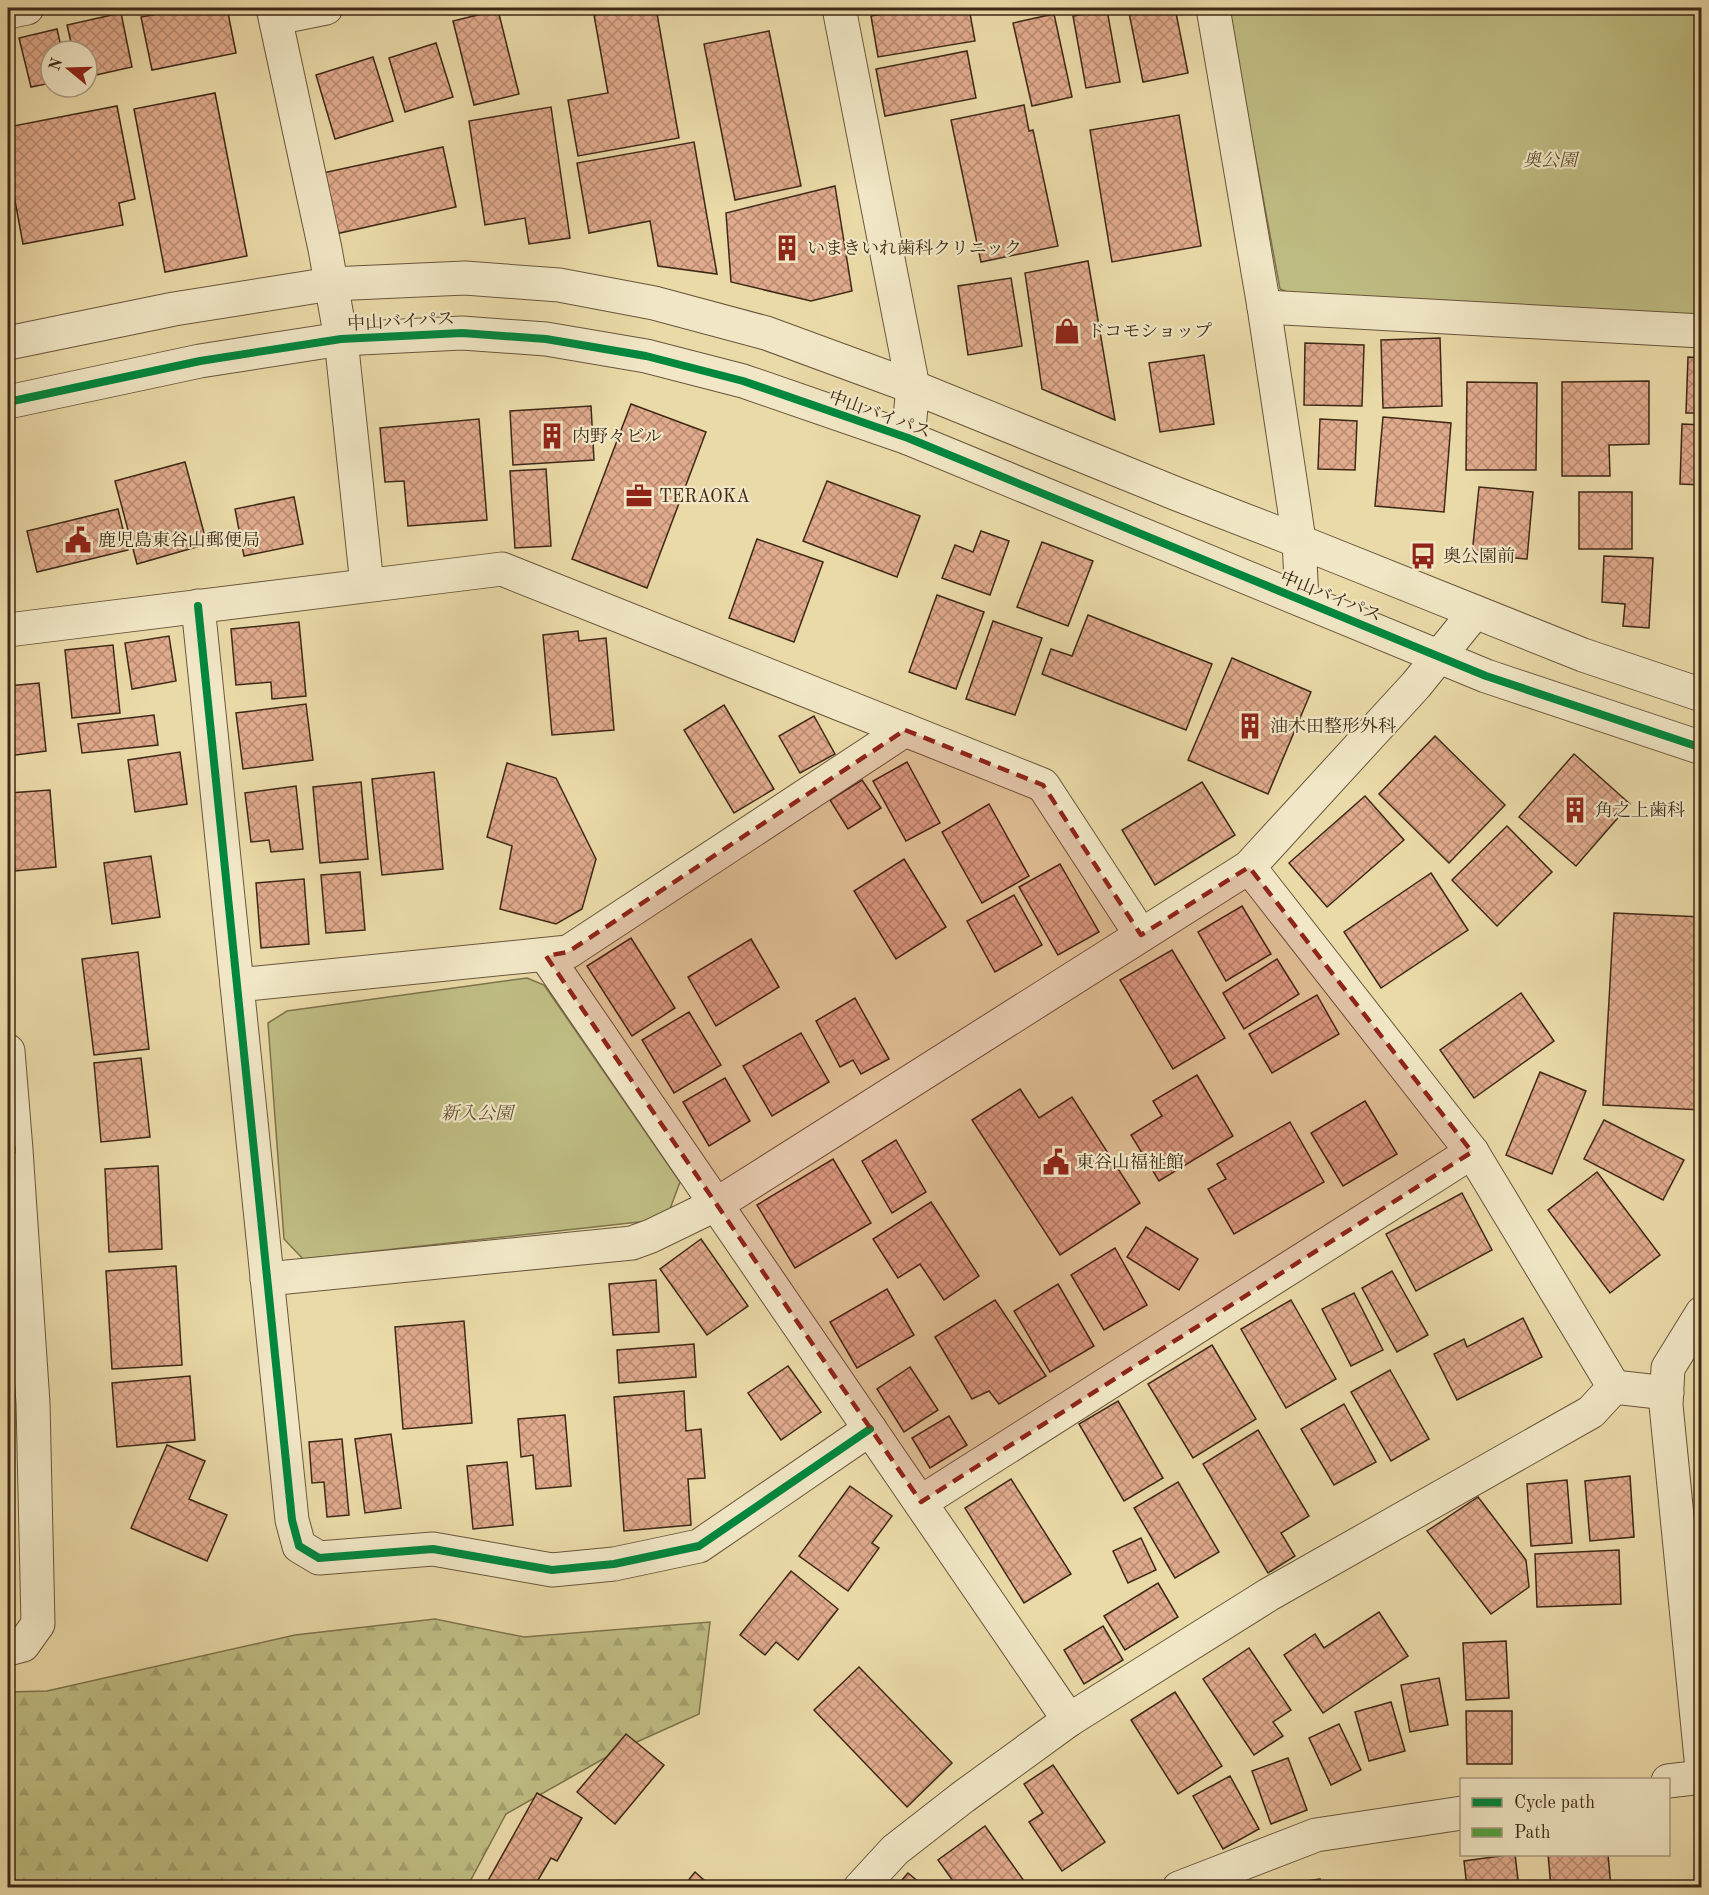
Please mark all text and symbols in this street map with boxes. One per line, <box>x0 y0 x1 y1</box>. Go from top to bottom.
north arrow <box>39 39 99 99</box>
text: N <box>47 56 67 73</box>
park label: 奥公園 <box>1523 150 1580 170</box>
building icon: いまきいれ歯科クリニック <box>772 233 802 263</box>
place label: いまきいれ歯科クリニック <box>807 239 1022 258</box>
street label: 中山バイパス <box>347 308 455 334</box>
shop icon: ドコモショップ <box>1052 316 1082 346</box>
place label: ドコモショップ <box>1087 322 1212 341</box>
street label: 中山バイパス <box>826 386 934 442</box>
building icon: 内野々ビル <box>537 421 567 451</box>
place label: 内野々ビル <box>572 426 662 446</box>
office icon: TERAOKA <box>624 481 654 511</box>
place label: TERAOKA <box>659 488 750 506</box>
public building icon: 鹿児島東谷山郵便局 <box>63 525 93 555</box>
place label: 鹿児島東谷山郵便局 <box>98 530 260 550</box>
bus stop icon: 奥公園前 <box>1408 541 1438 571</box>
place label: 奥公園前 <box>1443 546 1515 566</box>
street label: 中山バイパス <box>1277 567 1385 625</box>
building icon: 油木田整形外科 <box>1235 711 1265 741</box>
place label: 油木田整形外科 <box>1270 716 1396 736</box>
building icon: 角之上歯科 <box>1560 795 1590 825</box>
place label: 角之上歯科 <box>1595 800 1685 820</box>
park label: 新入公園 <box>441 1103 516 1123</box>
public building icon: 東谷山福祉館 <box>1041 1147 1071 1177</box>
place label: 東谷山福祉館 <box>1076 1152 1184 1172</box>
legend <box>1460 1778 1670 1856</box>
text: Cycle path <box>1514 1794 1595 1812</box>
text: Path <box>1514 1824 1551 1842</box>

